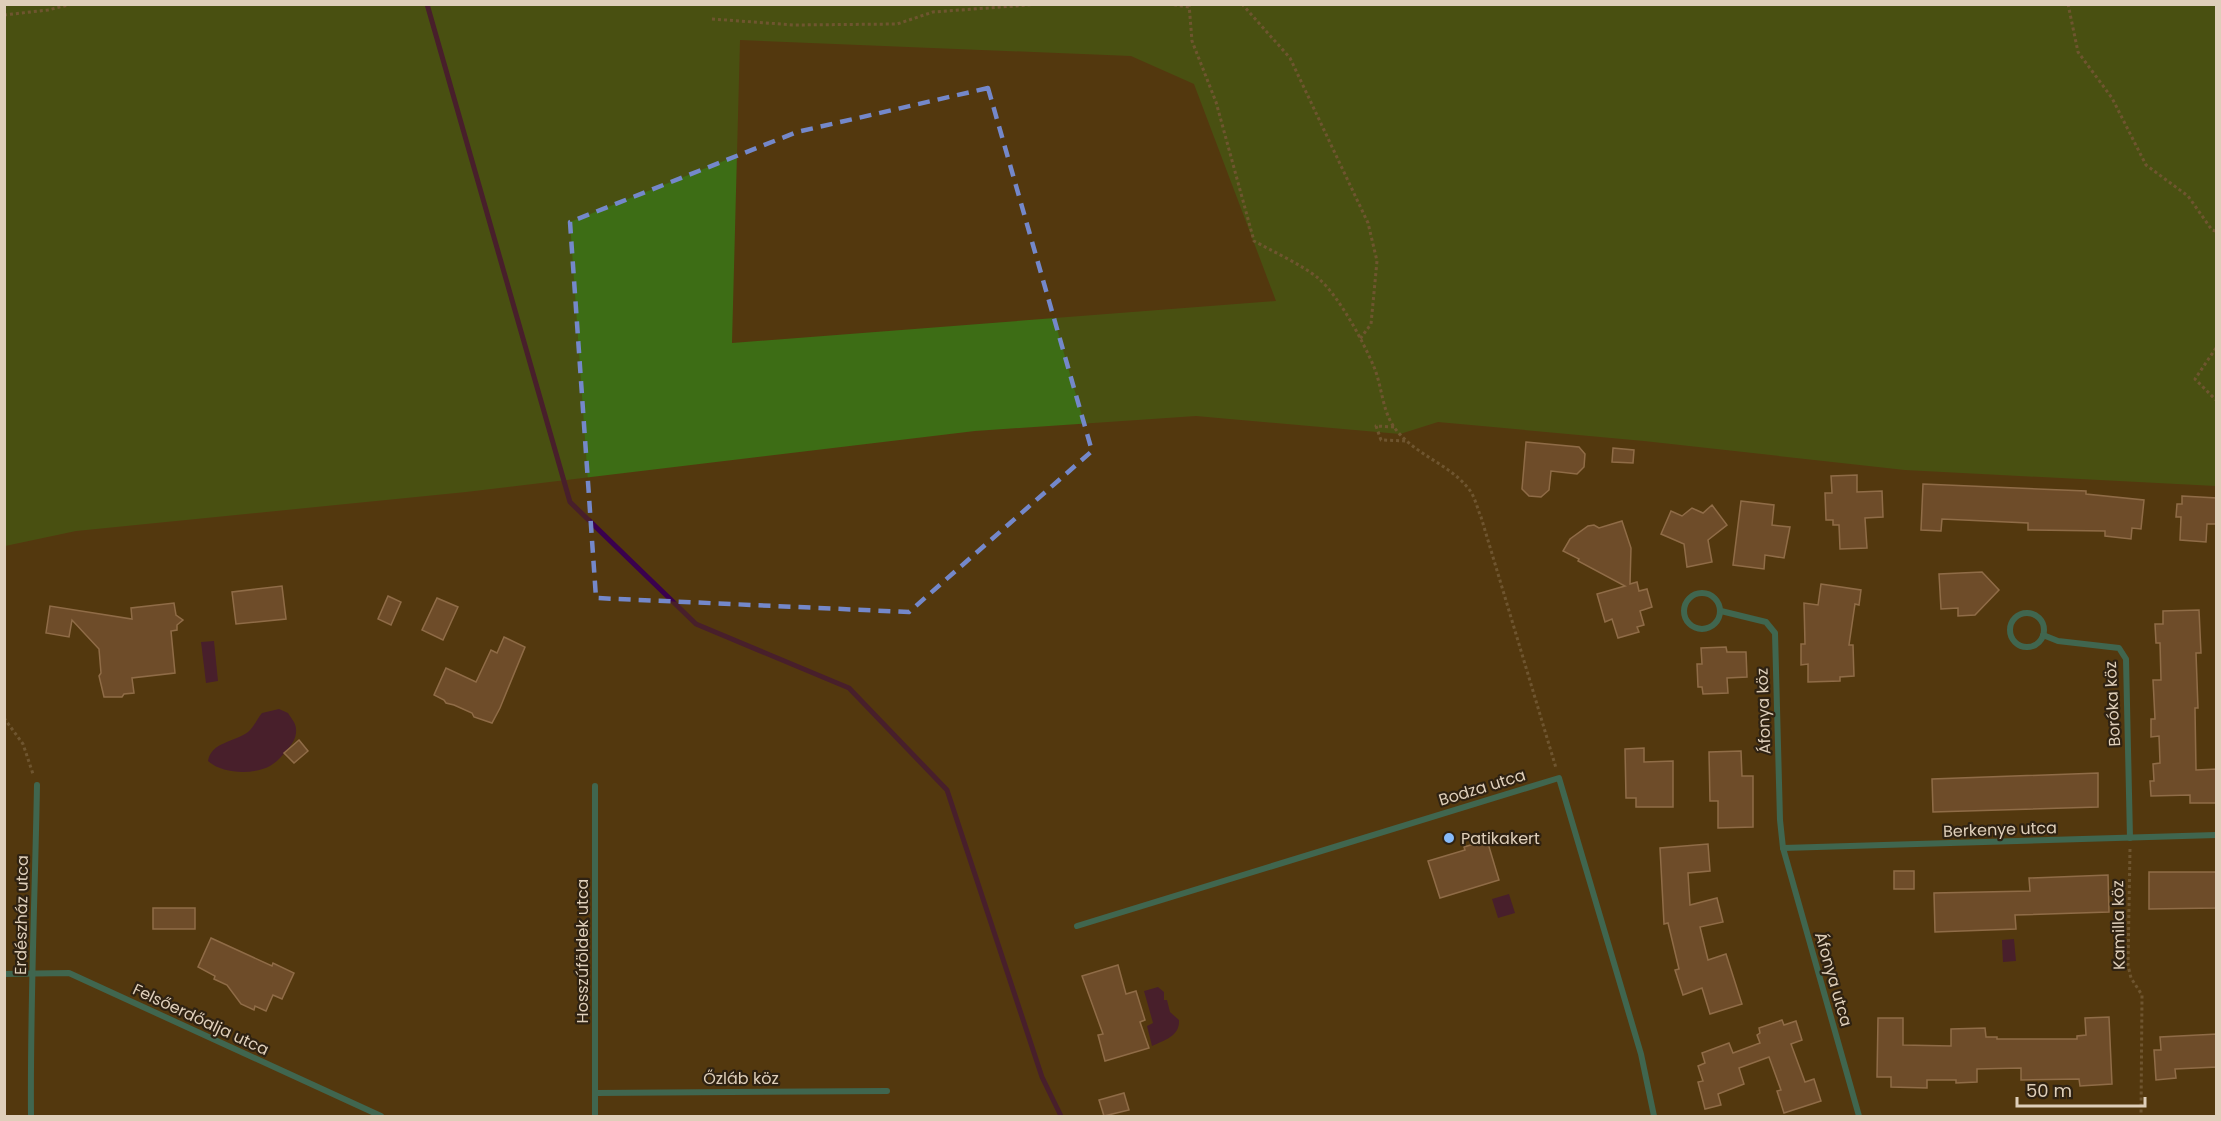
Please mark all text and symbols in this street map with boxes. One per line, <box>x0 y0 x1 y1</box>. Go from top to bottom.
street label: Boróka köz <box>2099 661 2126 747</box>
street label: Áfonya köz <box>1750 667 1777 755</box>
street label: Bodza utca <box>1436 763 1528 812</box>
street label: Berkenye utca <box>1943 816 2057 843</box>
place label: Patikakert <box>1461 827 1540 850</box>
marker: Patikakert <box>1442 831 1456 845</box>
street label: Erdészház utca <box>9 855 34 975</box>
street label: Hosszúföldek utca <box>571 879 594 1023</box>
street label: Kamilla köz <box>2106 880 2131 970</box>
street label: Áfonya utca <box>1809 929 1858 1029</box>
street label: Felsőerdőalja utca <box>129 978 273 1061</box>
street label: Őzláb köz <box>703 1067 779 1090</box>
scale bar <box>2017 1070 2144 1108</box>
text: 50 m <box>2026 1078 2072 1103</box>

